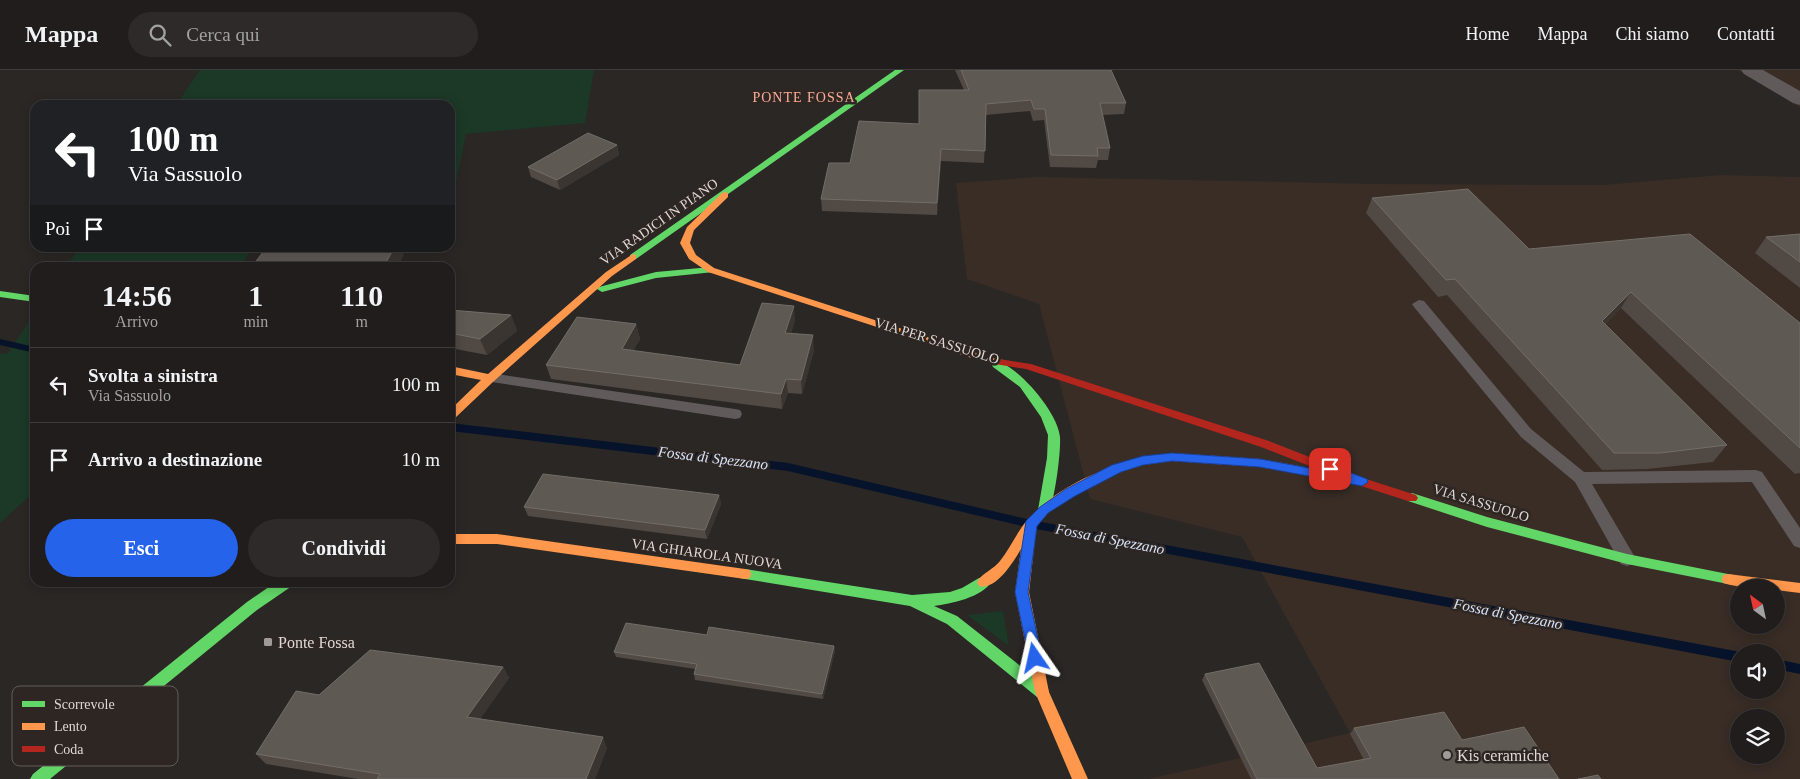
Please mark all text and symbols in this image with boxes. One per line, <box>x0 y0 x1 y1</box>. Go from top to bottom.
search box <box>128 12 478 57</box>
text: Mappa <box>25 21 98 47</box>
icon: search <box>146 21 174 49</box>
text: Cerca qui <box>186 24 260 45</box>
text: Home <box>1466 24 1510 44</box>
text: Mappa <box>1538 24 1587 44</box>
text: Chi siamo <box>1615 24 1689 44</box>
text: Contatti <box>1717 24 1775 44</box>
district label: PONTE FOSSA <box>752 90 856 105</box>
icon: left <box>45 120 110 185</box>
text: 100 m <box>128 120 218 159</box>
text: Via Sassuolo <box>128 161 242 186</box>
street label: VIA RADICI IN PIANO <box>597 176 721 268</box>
icon: arrive <box>80 215 108 243</box>
text: Poi <box>45 218 70 239</box>
text: 14:56 <box>102 279 172 312</box>
text: 1 <box>248 279 263 312</box>
text: 110 <box>340 279 383 312</box>
text: Arrivo <box>115 313 158 330</box>
text: min <box>243 313 268 330</box>
text: m <box>355 313 368 330</box>
street label: VIA PER SASSUOLO <box>873 315 1001 367</box>
text: Svolta a sinistra <box>88 365 218 386</box>
icon: left <box>45 371 73 399</box>
text: 100 m <box>392 374 440 395</box>
text: Via Sassuolo <box>88 387 171 404</box>
water label: Fossa di Spezzano <box>656 443 769 473</box>
icon: arrive <box>45 446 73 474</box>
pin <box>1309 448 1351 490</box>
text: Arrivo a destinazione <box>88 449 262 470</box>
text: 10 m <box>401 449 440 470</box>
icon: arrive <box>1316 455 1344 483</box>
street label: VIA SASSUOLO <box>1431 481 1531 525</box>
button: Esci <box>45 519 238 577</box>
button: Condividi <box>248 519 440 577</box>
water label: Fossa di Spezzano <box>1053 520 1166 558</box>
street label: VIA GHIAROLA NUOVA <box>631 536 784 572</box>
north arrow <box>1730 579 1785 634</box>
map controls <box>1730 579 1785 764</box>
water label: Fossa di Spezzano <box>1451 595 1564 633</box>
position arrow <box>1008 631 1060 683</box>
place label: Ponte Fossa <box>278 634 355 651</box>
marker: Ponte Fossa <box>262 636 274 648</box>
button: sound <box>1730 644 1785 699</box>
legend <box>12 686 178 766</box>
text: Scorrevole <box>54 697 115 712</box>
button: layers <box>1730 709 1785 764</box>
text: Lento <box>54 719 87 734</box>
text: Coda <box>54 742 84 757</box>
place label: Kis ceramiche <box>1457 747 1549 764</box>
marker: Kis ceramiche <box>1441 749 1453 761</box>

